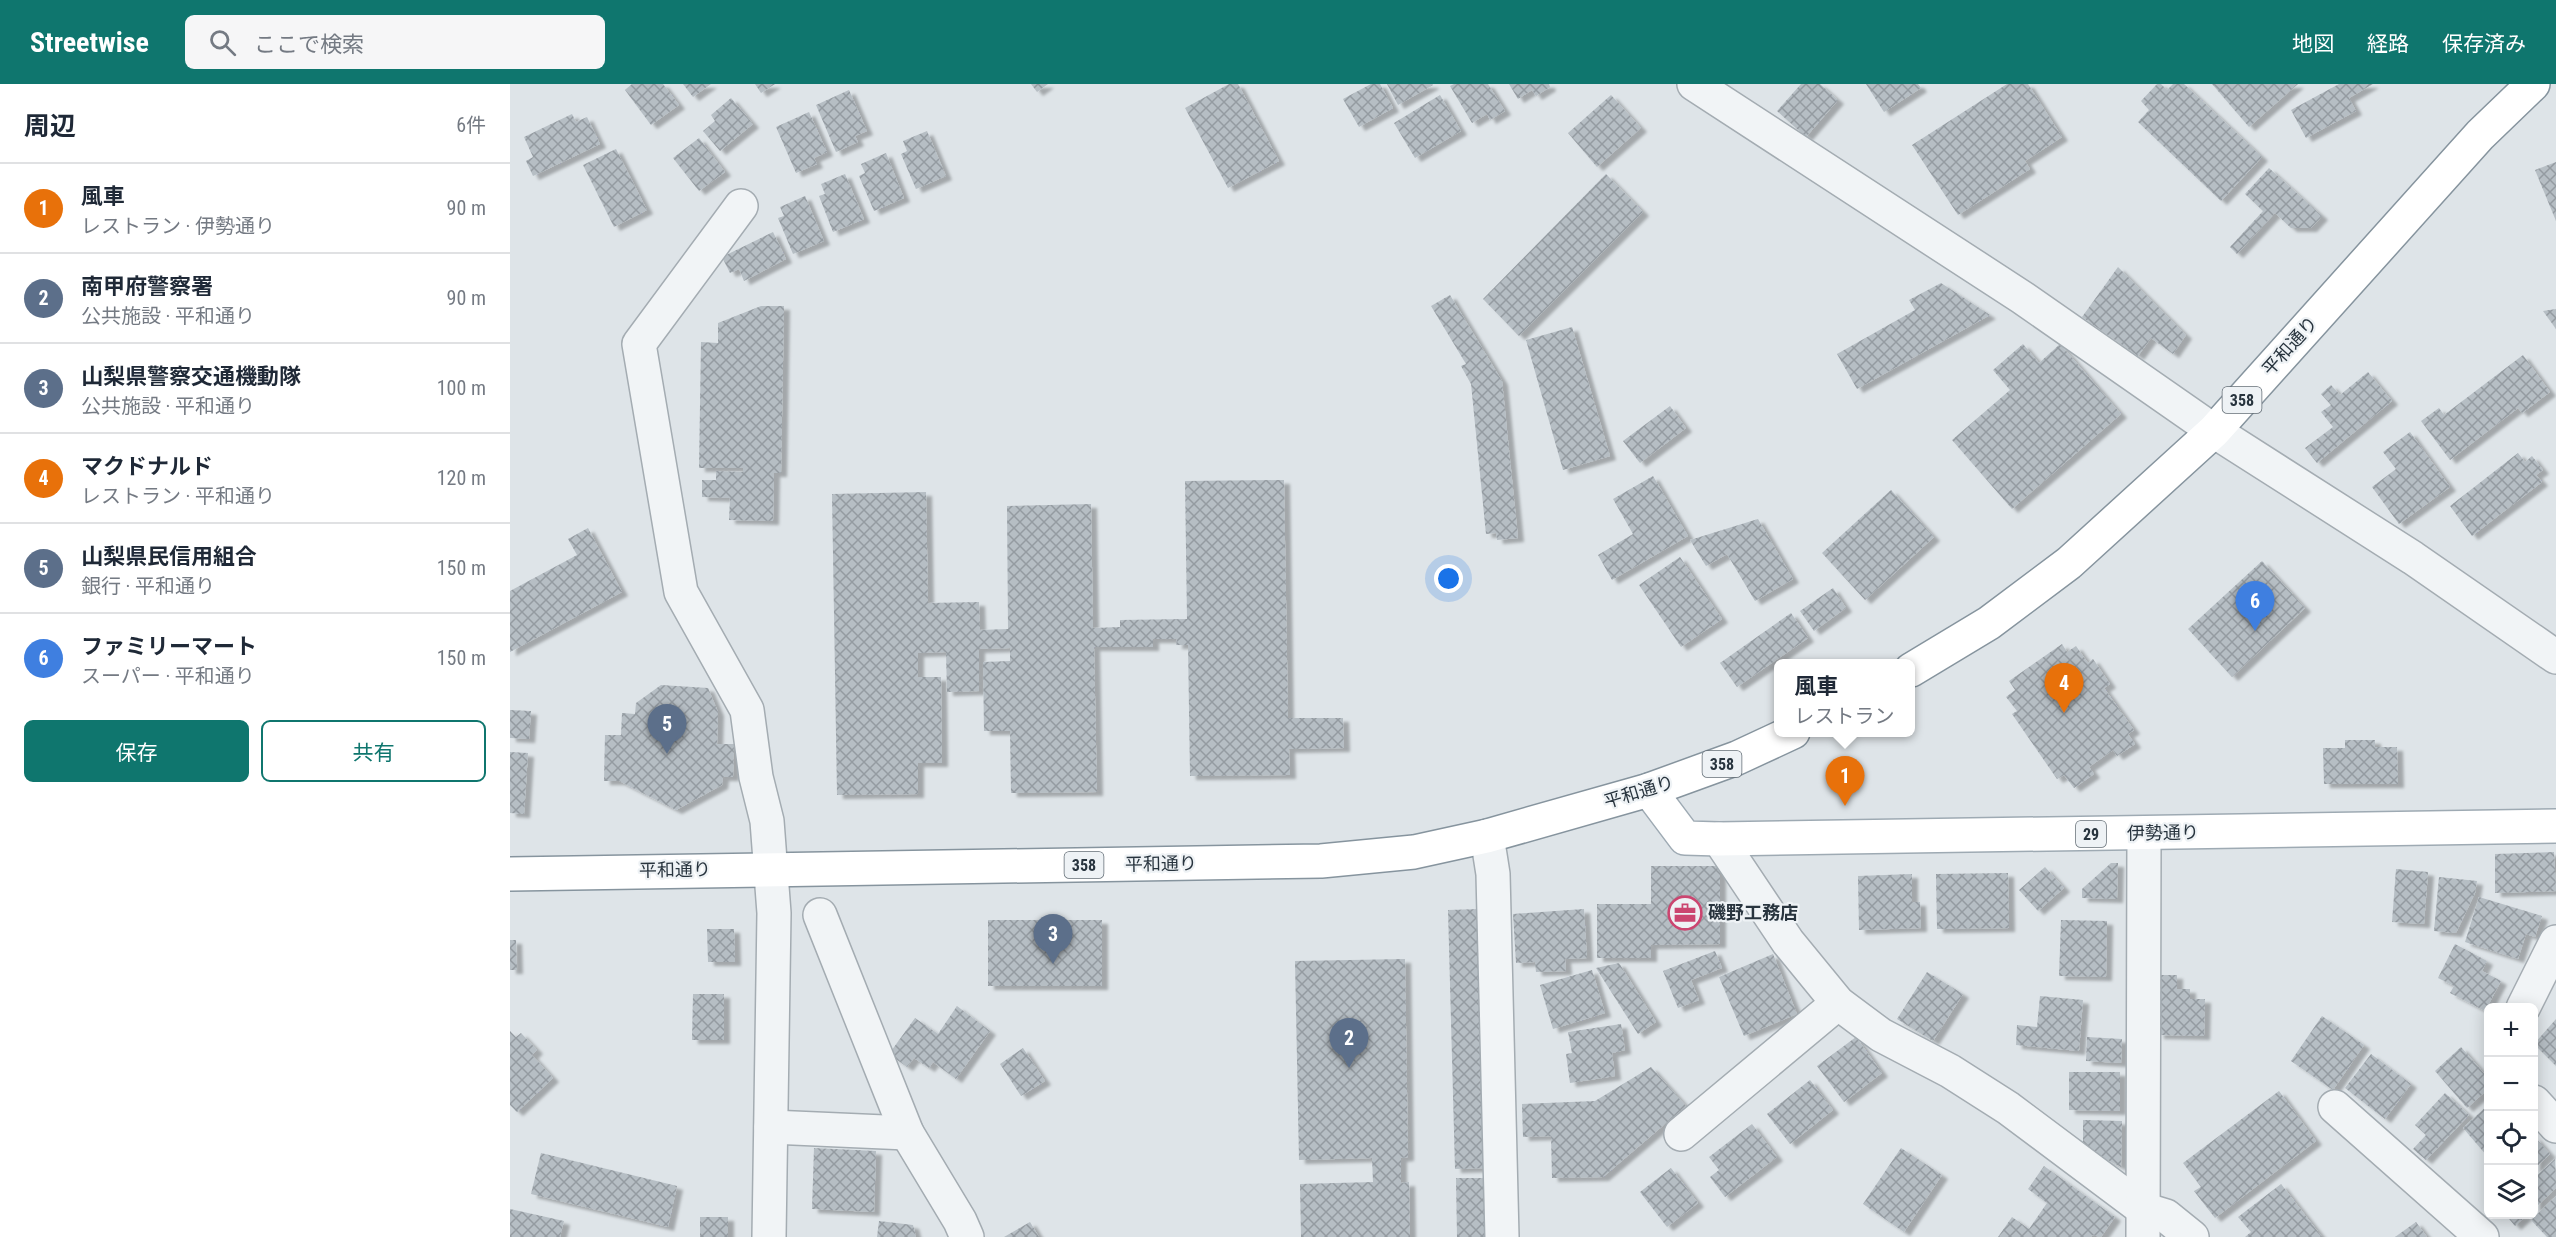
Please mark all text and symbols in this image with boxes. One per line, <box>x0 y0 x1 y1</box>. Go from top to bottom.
search box <box>185 15 605 69</box>
text: Streetwise <box>30 26 149 59</box>
icon: search <box>206 26 239 59</box>
text: ここで検索 <box>254 32 364 57</box>
text: 地図 <box>2292 32 2334 56</box>
text: 経路 <box>2367 32 2409 56</box>
text: 保存済み <box>2442 32 2526 56</box>
text: 周辺 <box>24 111 76 141</box>
text: 6件 <box>456 113 486 137</box>
text: 風車 <box>81 184 125 209</box>
text: 1 <box>38 196 49 220</box>
text: 90 m <box>447 196 486 220</box>
text: レストラン · 伊勢通り <box>81 214 275 238</box>
text: 南甲府警察署 <box>81 274 213 299</box>
text: 2 <box>38 286 49 310</box>
text: 90 m <box>447 286 486 310</box>
text: 公共施設 · 平和通り <box>81 304 255 328</box>
street label: 平和通り <box>2258 312 2322 379</box>
text: 山梨県警察交通機動隊 <box>81 364 301 389</box>
text: 3 <box>38 376 49 400</box>
text: 100 m <box>437 376 486 400</box>
road number: 358 <box>2222 387 2262 413</box>
text: 公共施設 · 平和通り <box>81 394 255 418</box>
text: マクドナルド <box>81 454 213 479</box>
text: 4 <box>38 466 49 490</box>
text: 120 m <box>437 466 486 490</box>
text: レストラン · 平和通り <box>81 484 275 508</box>
text: 山梨県民信用組合 <box>81 544 257 569</box>
text: 5 <box>38 556 49 580</box>
text: 150 m <box>437 556 486 580</box>
your location <box>1434 564 1463 593</box>
text: 銀行 · 平和通り <box>81 574 215 598</box>
pin: 6 <box>2236 582 2274 631</box>
text: ファミリーマート <box>81 634 257 659</box>
text: 6 <box>38 646 49 670</box>
text: 150 m <box>437 646 486 670</box>
popup <box>1774 659 1915 737</box>
text: スーパー · 平和通り <box>81 664 255 688</box>
pin: 4 <box>2044 664 2084 713</box>
text: 風車 <box>1795 674 1839 699</box>
pin: 5 <box>648 704 686 754</box>
text: レストラン <box>1795 704 1895 728</box>
button: 保存 <box>24 720 249 782</box>
button: 共有 <box>261 720 486 782</box>
road number: 358 <box>1702 751 1742 777</box>
pin: 1 <box>1826 756 1864 806</box>
street label: 平和通り <box>1601 771 1676 812</box>
road number: 29 <box>2076 821 2106 847</box>
street label: 伊勢通り <box>2127 821 2199 844</box>
road number: 358 <box>1064 852 1104 878</box>
street label: 平和通り <box>1125 852 1197 875</box>
street label: 平和通り <box>639 858 711 881</box>
office icon: 磯野工務店 <box>1667 895 1703 931</box>
place label: 磯野工務店 <box>1708 902 1798 923</box>
pin: 3 <box>1034 914 1072 964</box>
map controls <box>2484 1003 2538 1219</box>
button: + <box>2484 1003 2538 1057</box>
pin: 2 <box>1330 1018 1368 1068</box>
button: − <box>2484 1057 2538 1111</box>
button: locate <box>2484 1111 2538 1165</box>
button: layers <box>2484 1165 2538 1219</box>

